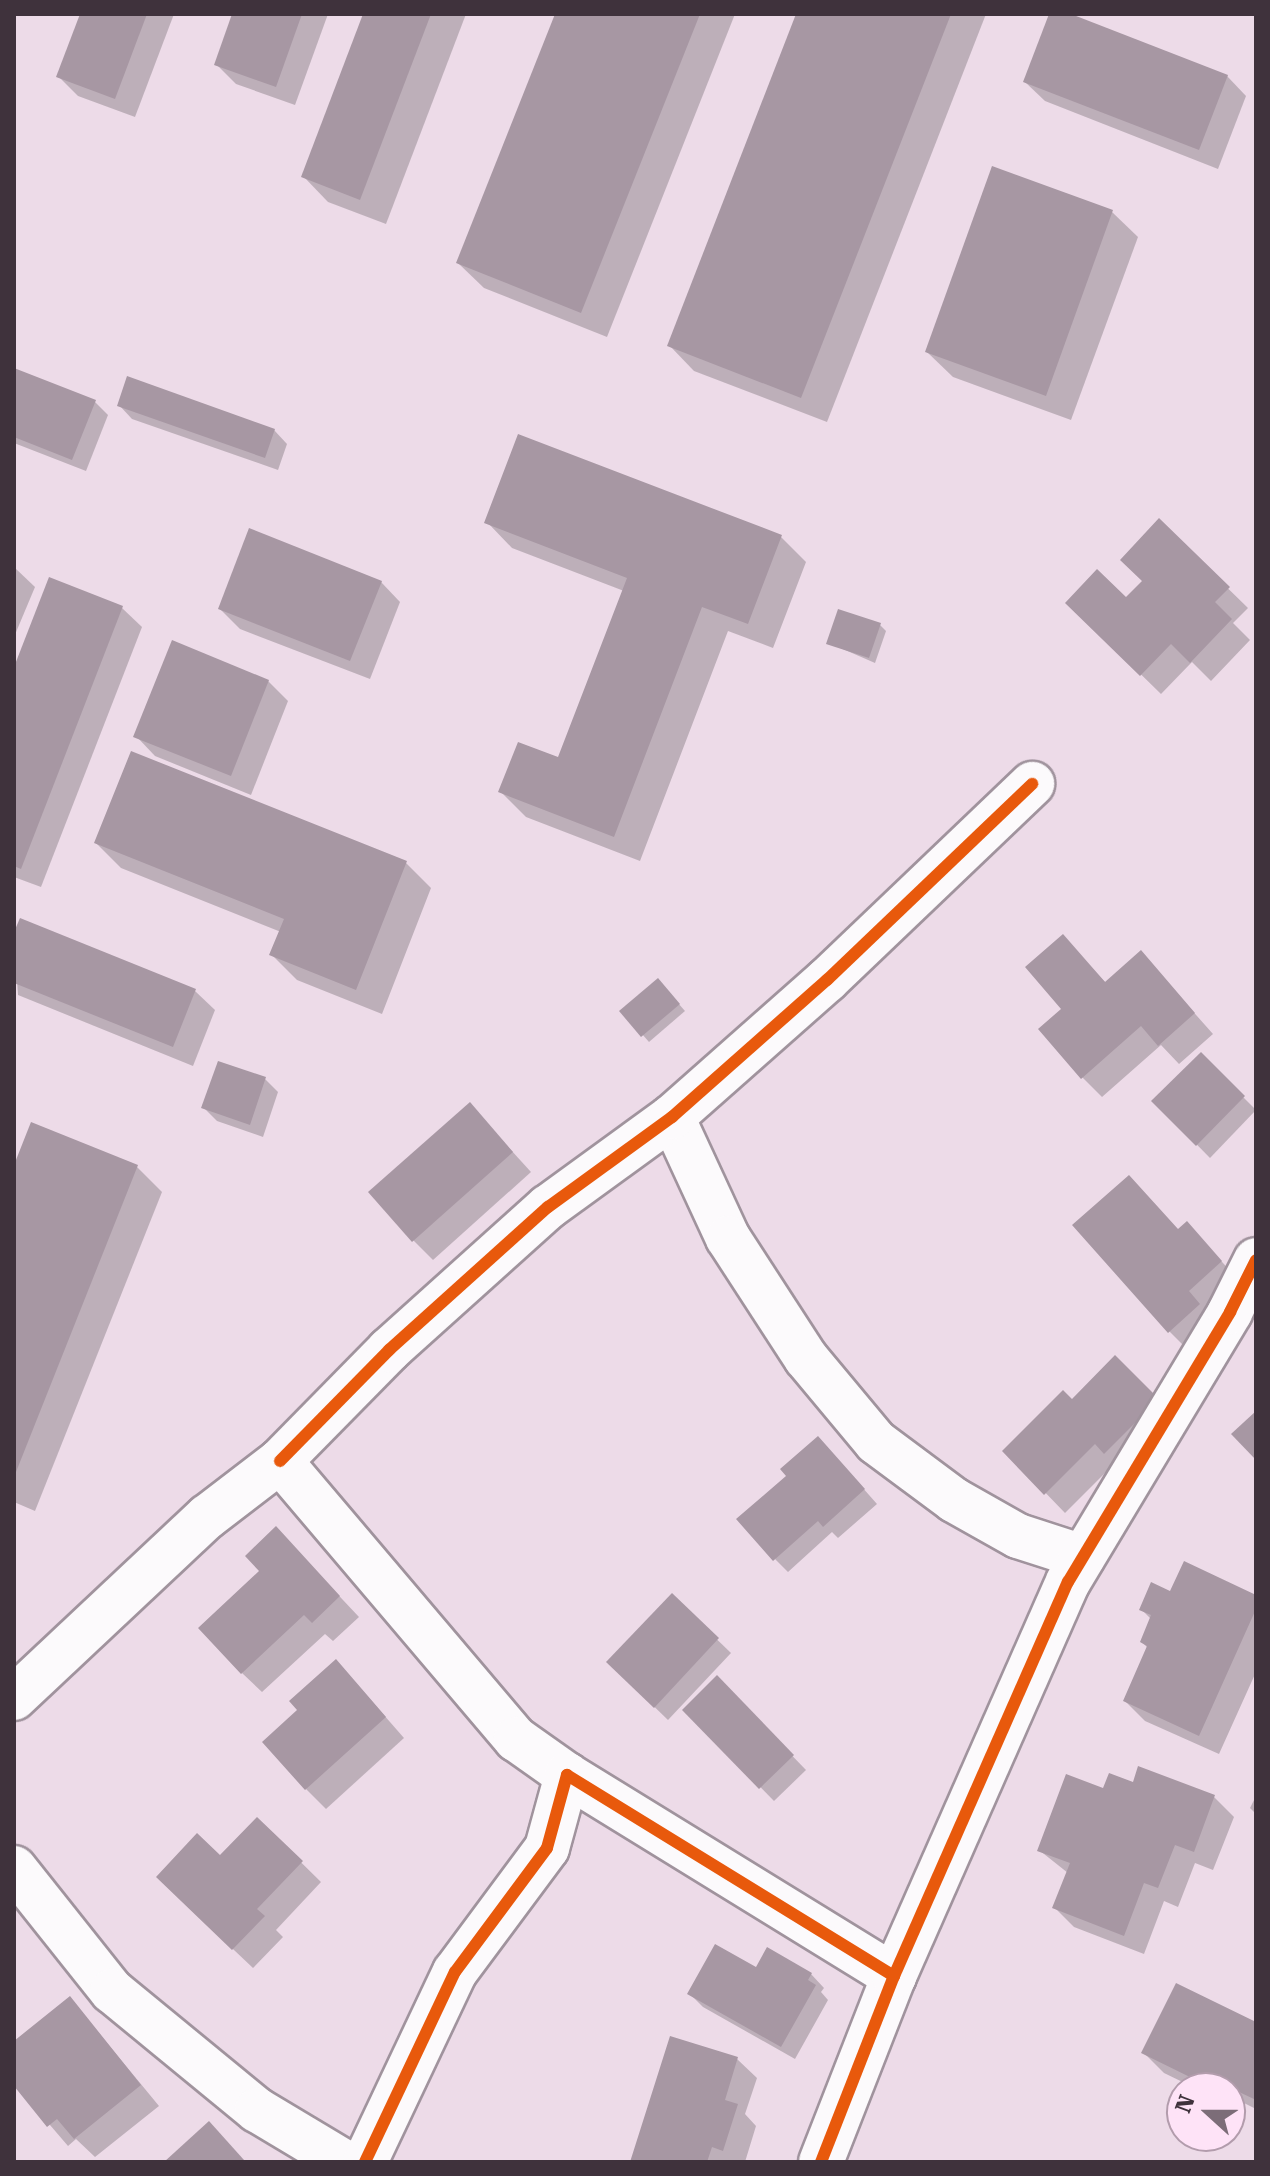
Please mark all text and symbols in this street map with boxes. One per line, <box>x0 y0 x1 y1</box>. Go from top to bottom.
north arrow <box>1166 2072 1246 2152</box>
text: N <box>1170 2092 1200 2116</box>

